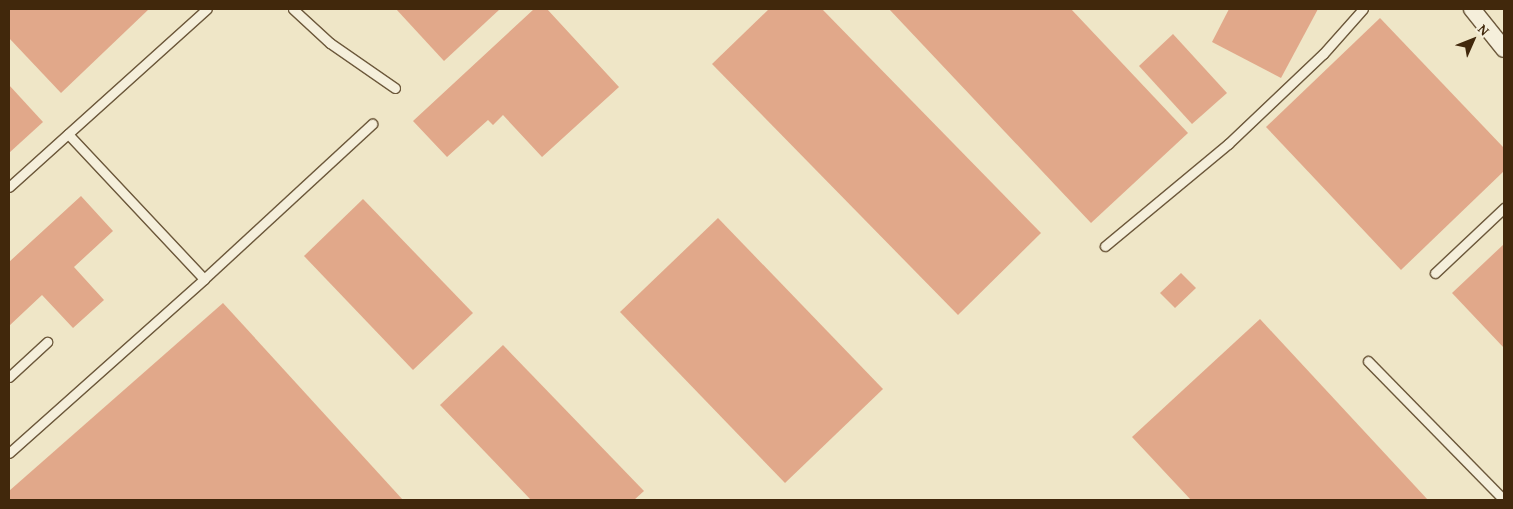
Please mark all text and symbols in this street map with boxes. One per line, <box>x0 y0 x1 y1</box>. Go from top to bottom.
north arrow <box>1448 15 1498 65</box>
text: N <box>1473 19 1494 40</box>

